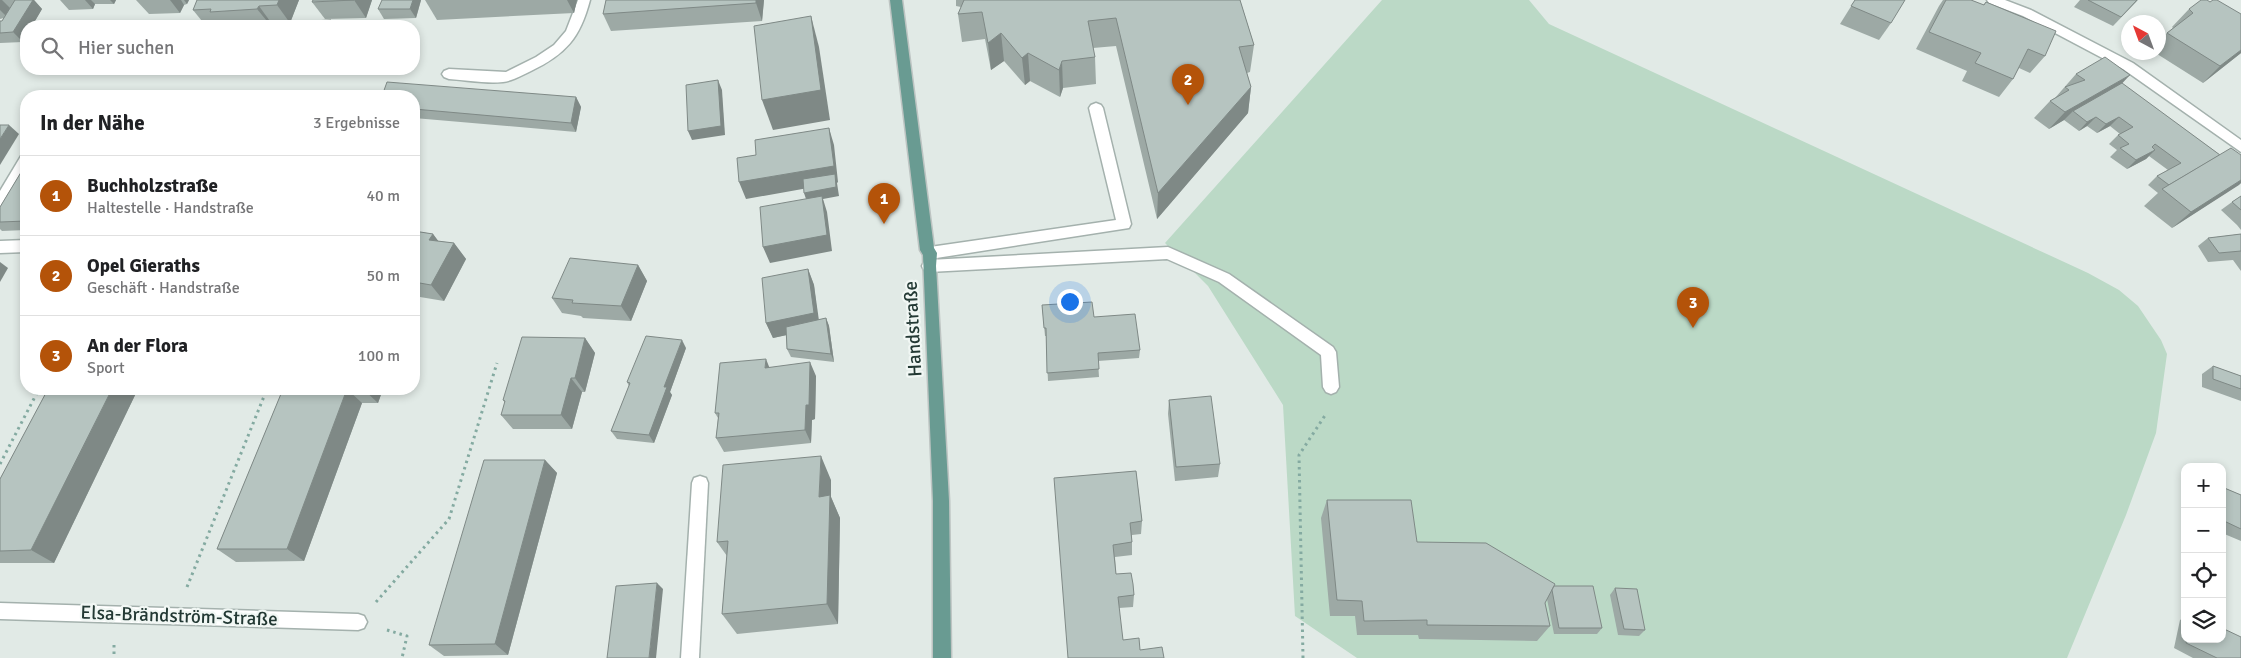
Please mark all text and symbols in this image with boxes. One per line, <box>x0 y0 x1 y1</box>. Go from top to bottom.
north arrow <box>2121 15 2166 60</box>
search box <box>20 20 420 75</box>
icon: search <box>38 34 66 62</box>
text: Hier suchen <box>78 36 174 60</box>
pin: 2 <box>1172 64 1204 105</box>
text: In der Nähe <box>40 110 145 136</box>
text: 3 Ergebnisse <box>313 113 400 133</box>
text: Buchholzstraße <box>87 174 218 198</box>
pin: 1 <box>868 183 900 224</box>
text: 1 <box>52 186 60 206</box>
text: 40 m <box>366 186 400 206</box>
text: Haltestelle · Handstraße <box>87 198 254 218</box>
text: Opel Gieraths <box>87 254 200 278</box>
text: 2 <box>52 266 60 286</box>
text: 50 m <box>366 266 400 286</box>
text: Geschäft · Handstraße <box>87 278 240 298</box>
street label: Handstraße <box>899 281 927 377</box>
pin: 3 <box>1677 287 1709 328</box>
your location <box>1057 289 1083 315</box>
text: An der Flora <box>87 334 188 358</box>
text: 3 <box>52 346 60 366</box>
text: 100 m <box>358 346 400 366</box>
text: Sport <box>87 358 125 378</box>
map controls <box>2181 463 2226 643</box>
button: + <box>2181 463 2226 508</box>
button: − <box>2181 508 2226 553</box>
button: locate <box>2181 553 2226 598</box>
button: layers <box>2181 598 2226 643</box>
street label: Elsa-Brändström-Straße <box>80 601 278 631</box>

